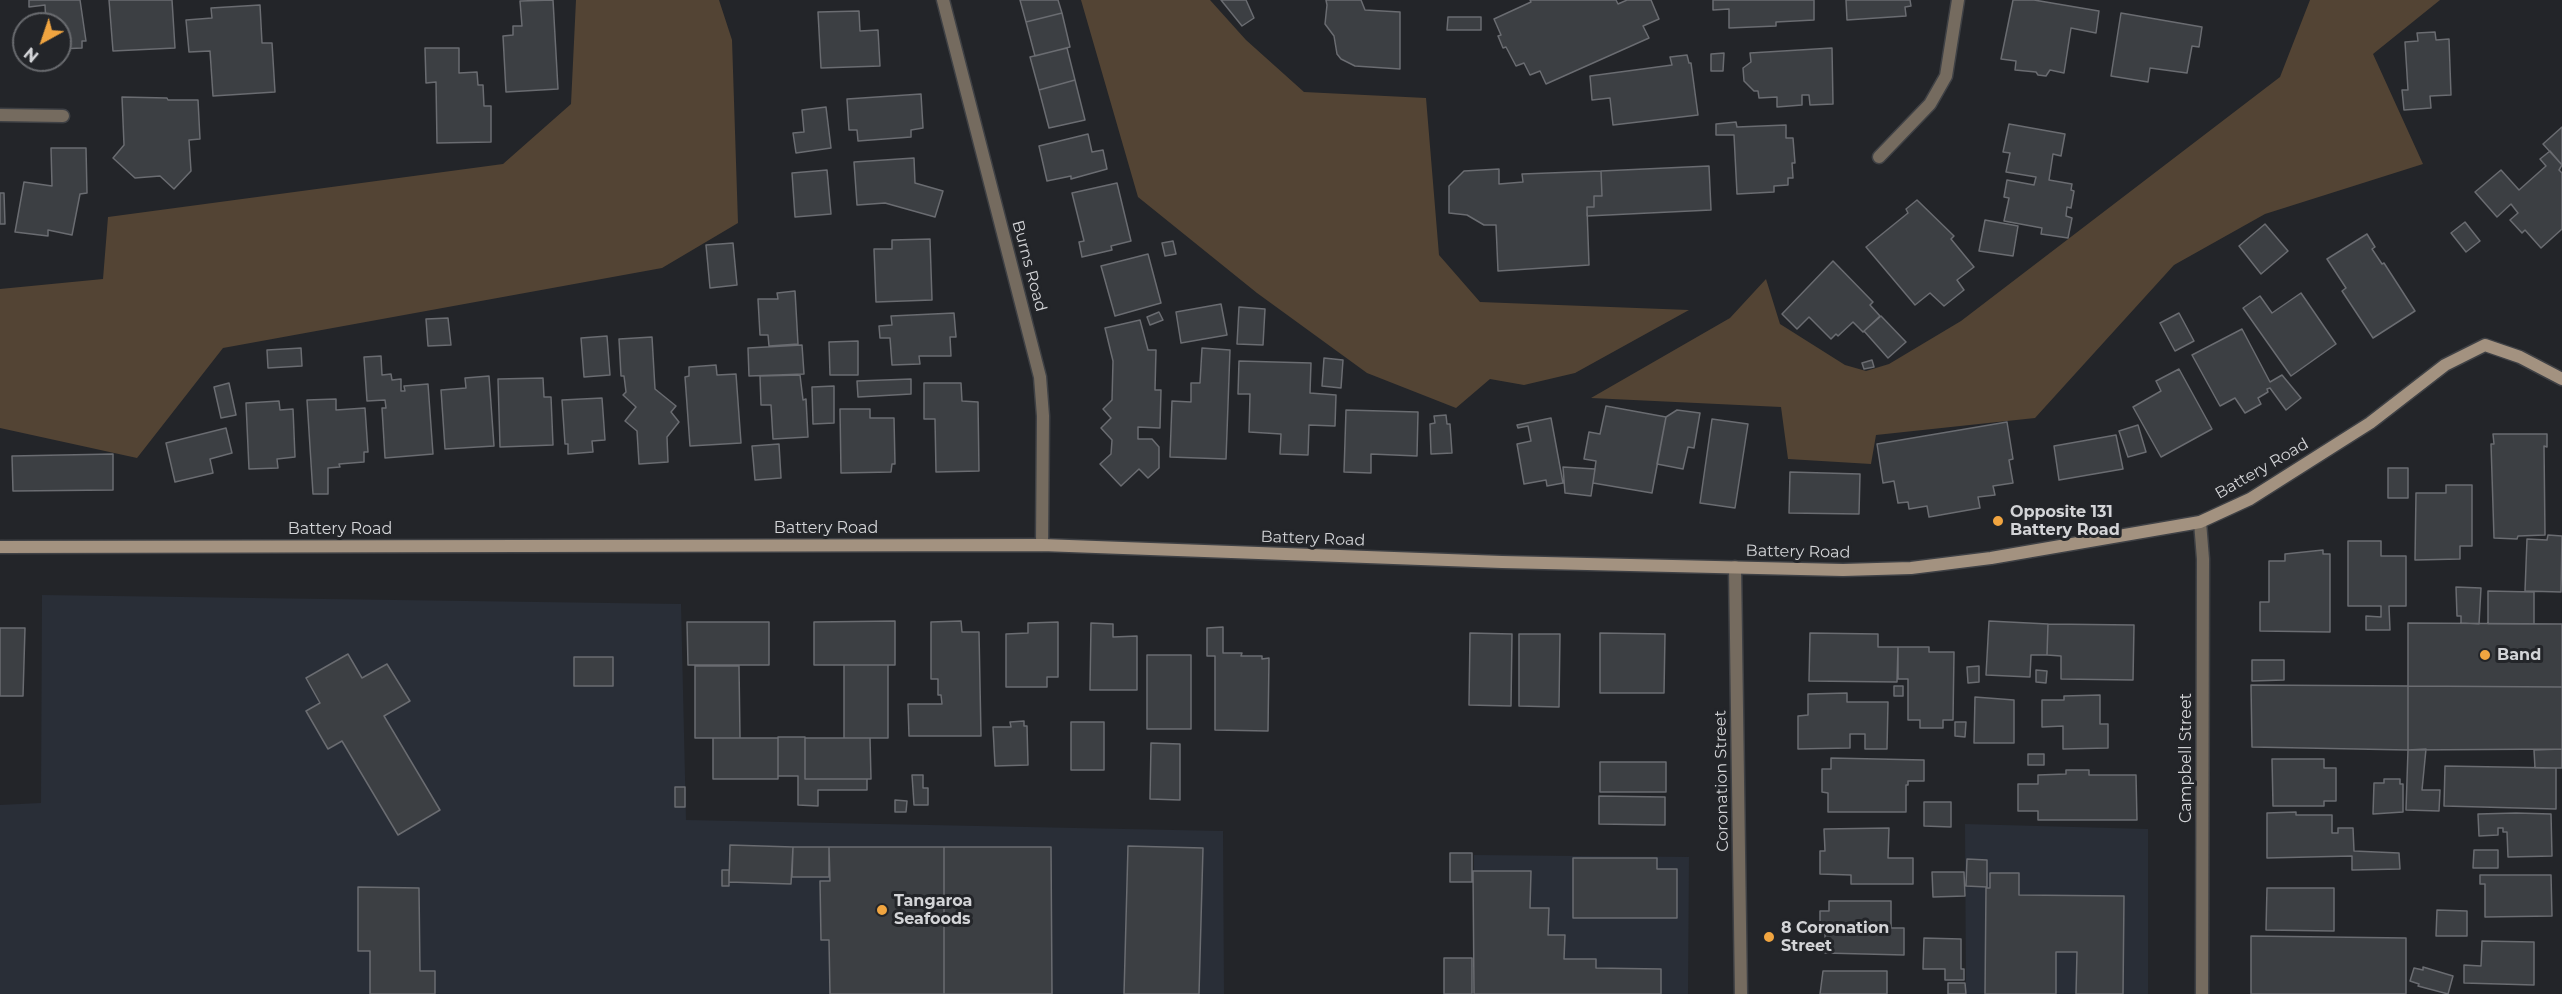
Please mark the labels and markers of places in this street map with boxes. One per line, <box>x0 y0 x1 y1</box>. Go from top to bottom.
place label: Opposite 131 Battery Road <box>2010 502 2120 540</box>
marker: Opposite 131 Battery Road <box>1991 514 2005 528</box>
place label: Band <box>2497 645 2541 665</box>
marker: Band <box>2478 648 2492 662</box>
place label: Tangaroa Seafoods <box>894 891 972 929</box>
marker: Tangaroa Seafoods <box>875 903 889 917</box>
place label: 8 Coronation Street <box>1781 918 1889 956</box>
marker: 8 Coronation Street <box>1762 930 1776 944</box>

